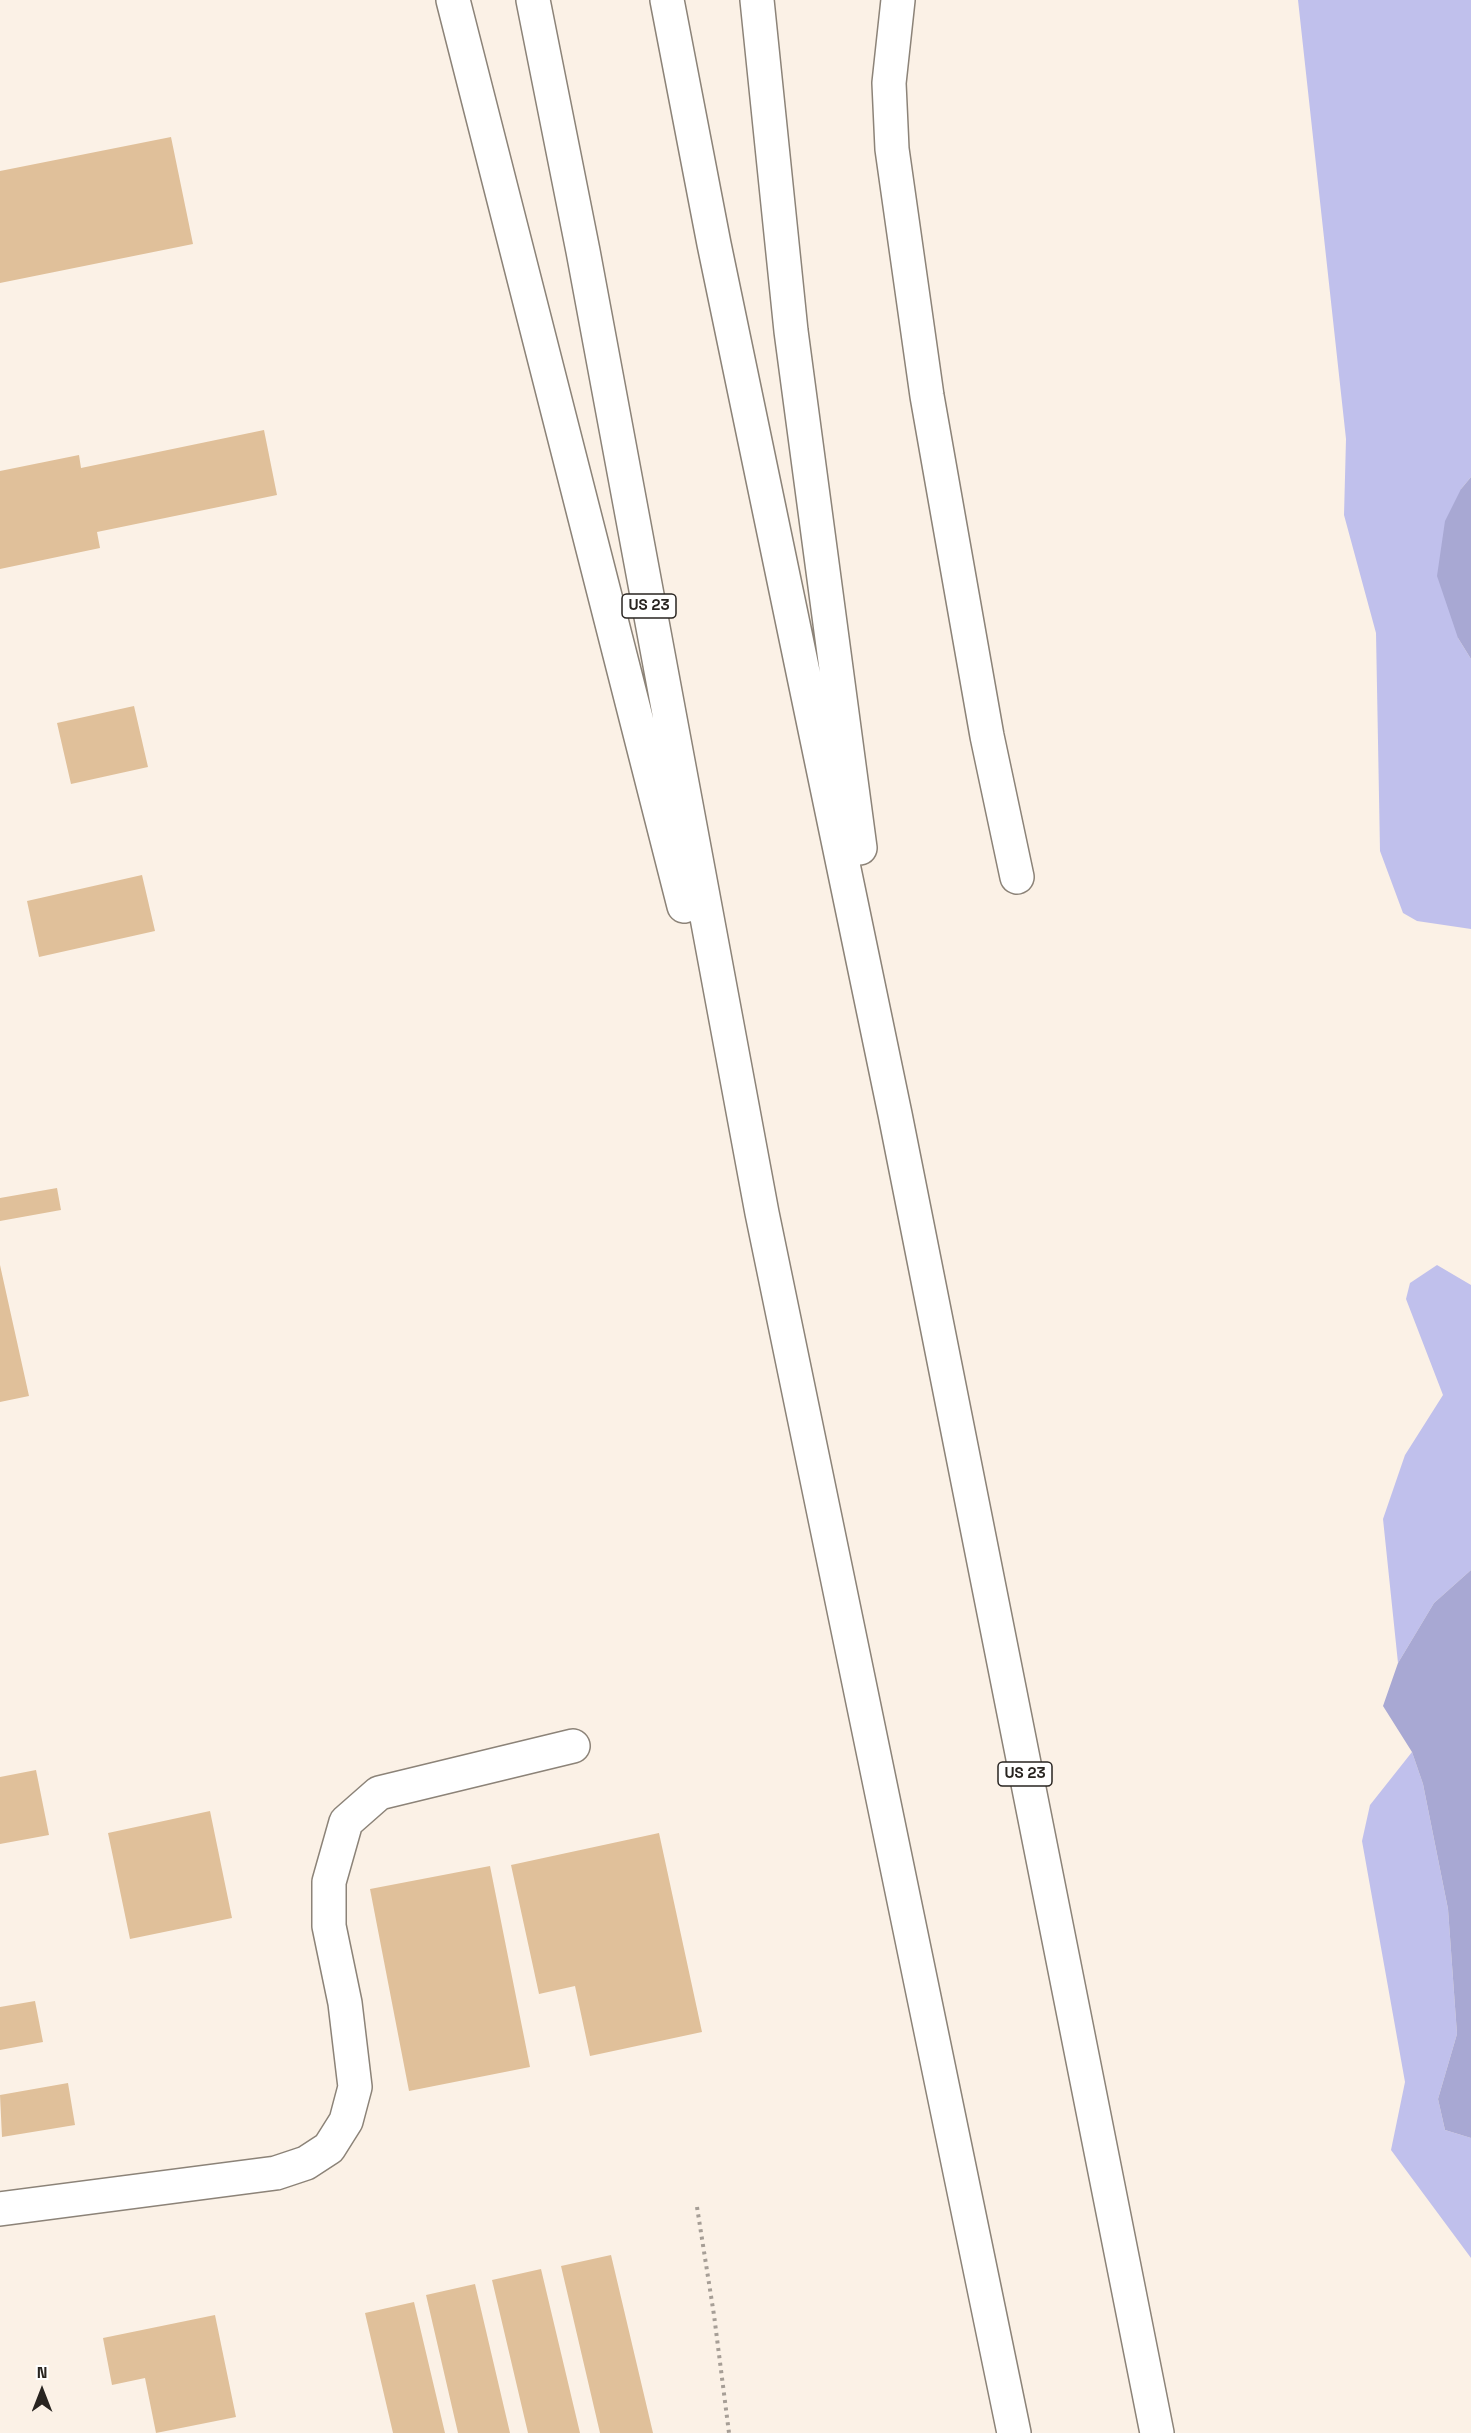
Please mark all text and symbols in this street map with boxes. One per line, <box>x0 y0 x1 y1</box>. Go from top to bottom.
road number: US 23 <box>622 594 676 618</box>
road number: US 23 <box>998 1762 1052 1786</box>
north arrow <box>12 2361 72 2421</box>
text: N <box>37 2362 47 2383</box>

